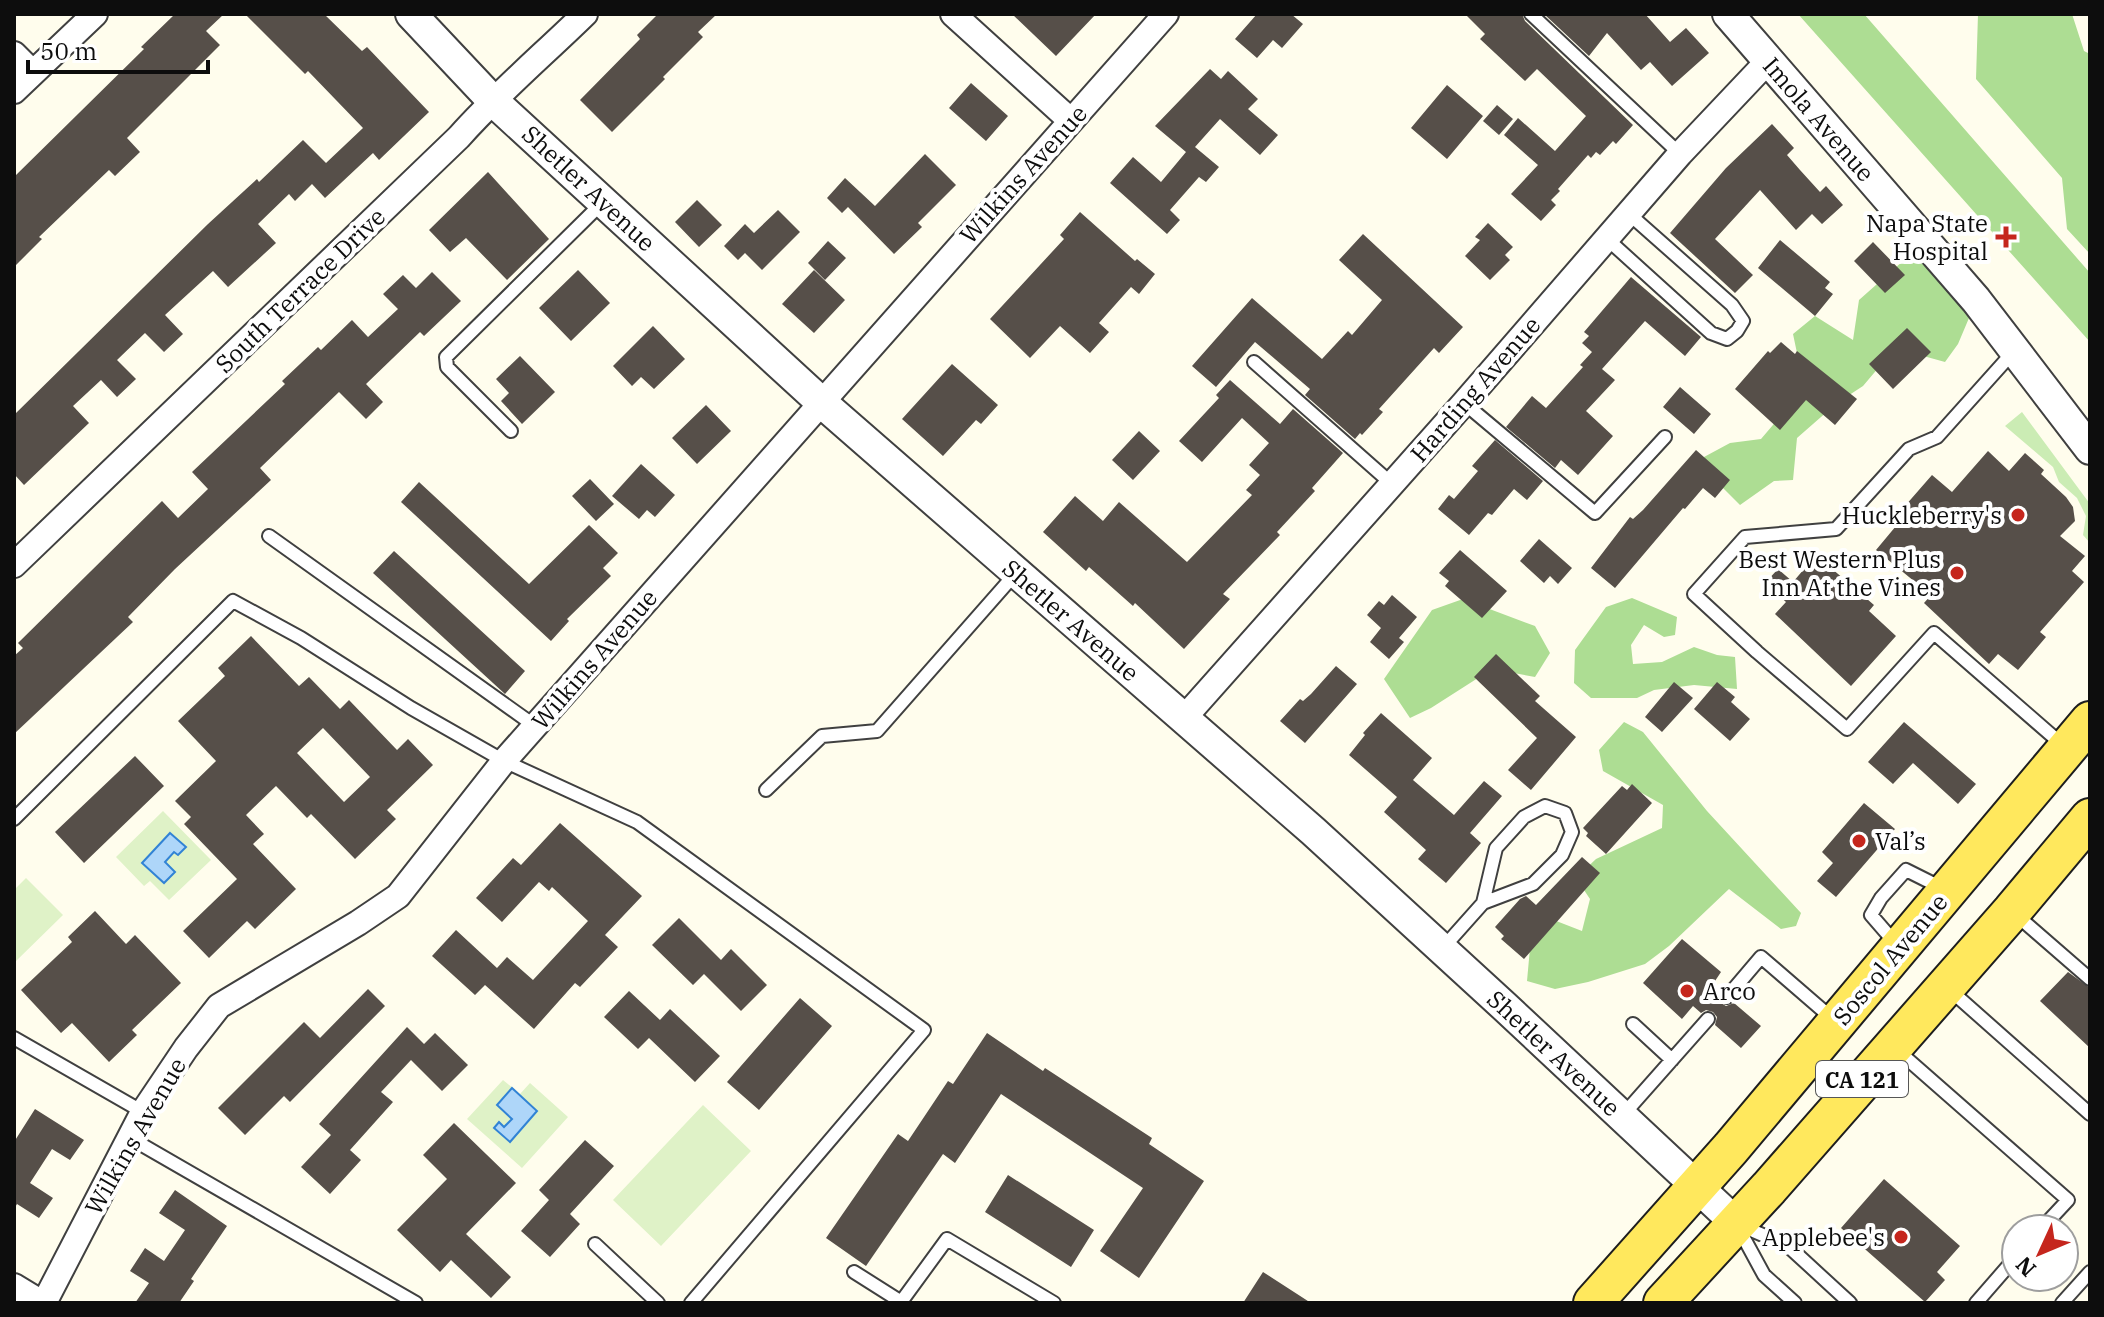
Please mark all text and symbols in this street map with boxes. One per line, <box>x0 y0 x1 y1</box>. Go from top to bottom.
scale bar <box>28 24 208 74</box>
text: 50 m <box>40 35 97 67</box>
street label: Imola Avenue <box>1756 50 1882 188</box>
street label: Wilkins Avenue <box>952 98 1094 250</box>
street label: Shetler Avenue <box>516 118 662 258</box>
street label: South Terrace Drive <box>208 201 392 379</box>
place label: Napa State Hospital <box>1866 207 1988 267</box>
marker: Napa State Hospital <box>1995 226 2017 248</box>
street label: Harding Avenue <box>1403 309 1547 469</box>
place label: Huckleberry's <box>1842 499 2002 531</box>
marker: Huckleberry's <box>2009 506 2027 524</box>
place label: Best Western Plus Inn At the Vines <box>1738 543 1941 603</box>
street label: Shetler Avenue <box>996 552 1146 688</box>
marker: Best Western Plus Inn At the Vines <box>1948 564 1966 582</box>
street label: Wilkins Avenue <box>524 582 664 736</box>
place label: Val’s <box>1875 825 1926 857</box>
marker: Val’s <box>1850 832 1868 850</box>
street label: Soscol Avenue <box>1826 887 1954 1031</box>
place label: Arco <box>1703 975 1756 1007</box>
marker: Arco <box>1678 982 1696 1000</box>
street label: Shetler Avenue <box>1481 983 1627 1123</box>
street label: Wilkins Avenue <box>77 1052 193 1220</box>
road number: CA 121 <box>1816 1061 1908 1097</box>
north arrow <box>2000 1213 2080 1293</box>
place label: Applebee's <box>1762 1221 1885 1253</box>
marker: Applebee's <box>1892 1228 1910 1246</box>
text: N <box>2009 1251 2042 1284</box>

